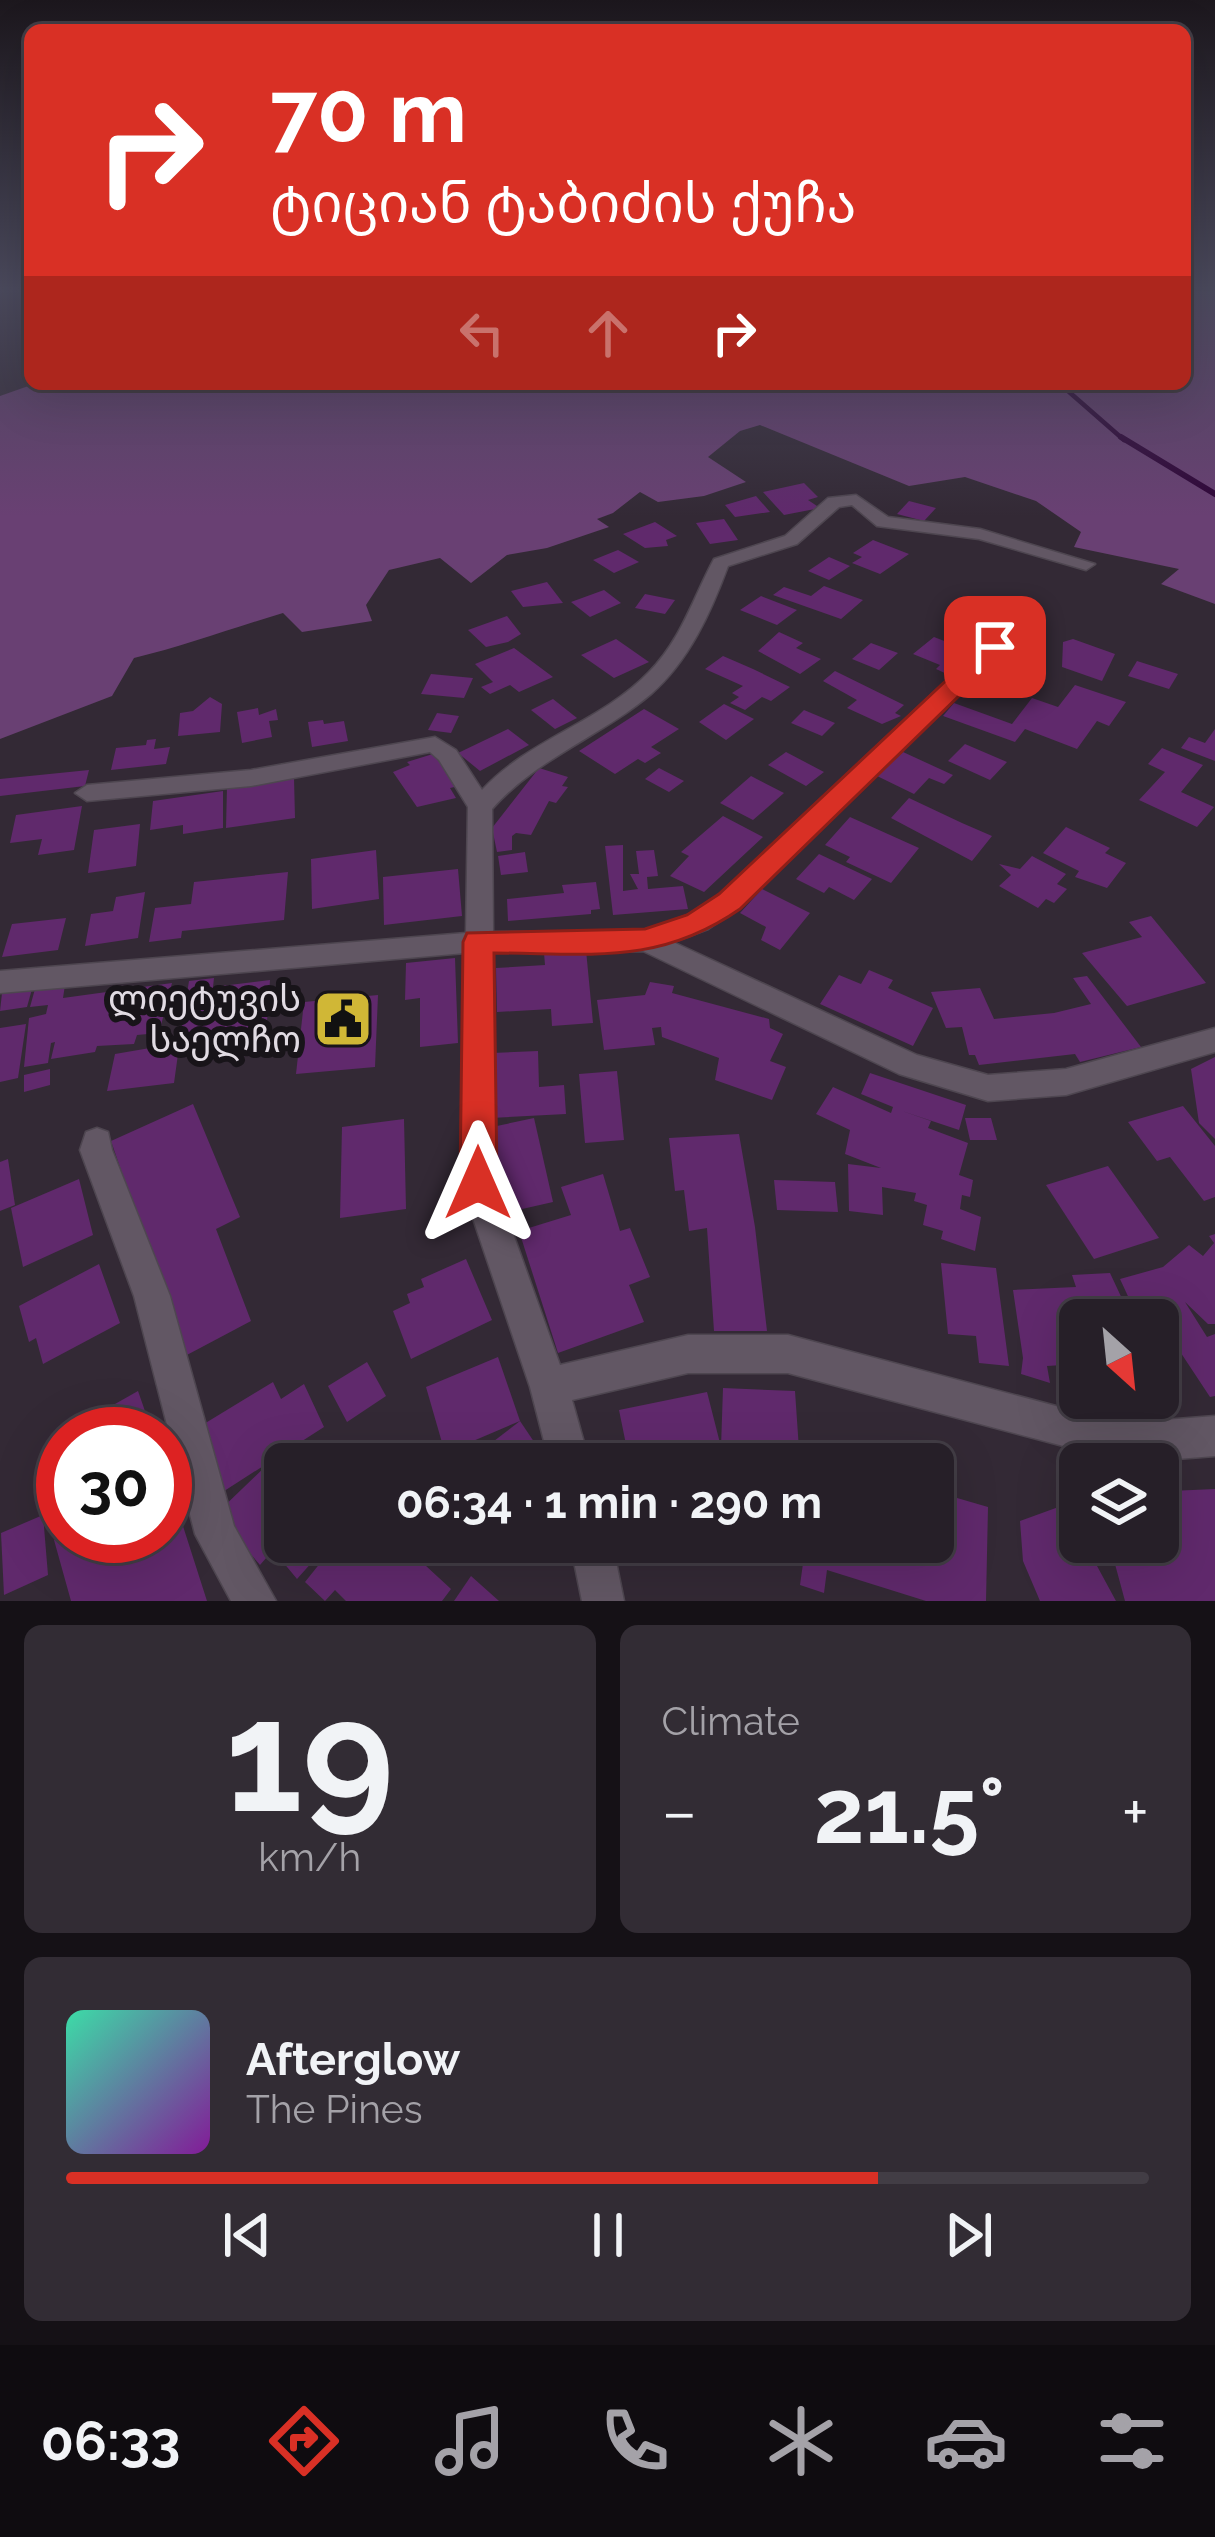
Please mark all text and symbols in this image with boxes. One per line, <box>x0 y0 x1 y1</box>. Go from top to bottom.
text: 70 m <box>270 63 467 162</box>
icon: right <box>72 72 228 228</box>
text: ტიციან ტაბიძის ქუჩა <box>270 171 856 235</box>
icon: left <box>449 300 515 366</box>
icon: ahead <box>575 300 641 366</box>
icon: right <box>701 300 767 366</box>
pin <box>944 596 1046 698</box>
icon: arrive <box>962 614 1028 680</box>
place label: ლიეტუვის საელჩო <box>108 977 301 1062</box>
public building icon: ლიეტუვის საელჩო <box>312 988 374 1050</box>
position arrow <box>415 1120 541 1246</box>
north arrow <box>1059 1299 1179 1419</box>
map controls <box>1059 1299 1179 1563</box>
speed limit sign: 30 <box>36 1407 192 1563</box>
button: layers <box>1059 1443 1179 1563</box>
text: 06:34 · 1 min · 290 m <box>396 1476 822 1529</box>
text: 19 <box>225 1664 394 1848</box>
text: Climate <box>662 1698 800 1744</box>
text: 21.5° <box>814 1758 1005 1864</box>
text: − <box>662 1773 697 1850</box>
text: + <box>1122 1773 1149 1850</box>
text: km/h <box>258 1834 361 1880</box>
text: Afterglow <box>246 2033 460 2086</box>
text: The Pines <box>246 2086 423 2132</box>
icon: previous <box>214 2202 280 2268</box>
icon: pause <box>575 2202 641 2268</box>
icon: next <box>936 2202 1002 2268</box>
icon: directions <box>262 2399 346 2483</box>
icon: music <box>428 2399 512 2483</box>
icon: phone <box>593 2399 677 2483</box>
icon: climate <box>759 2399 843 2483</box>
icon: car <box>924 2399 1008 2483</box>
icon: filters <box>1090 2399 1174 2483</box>
text: 06:33 <box>41 2409 180 2473</box>

